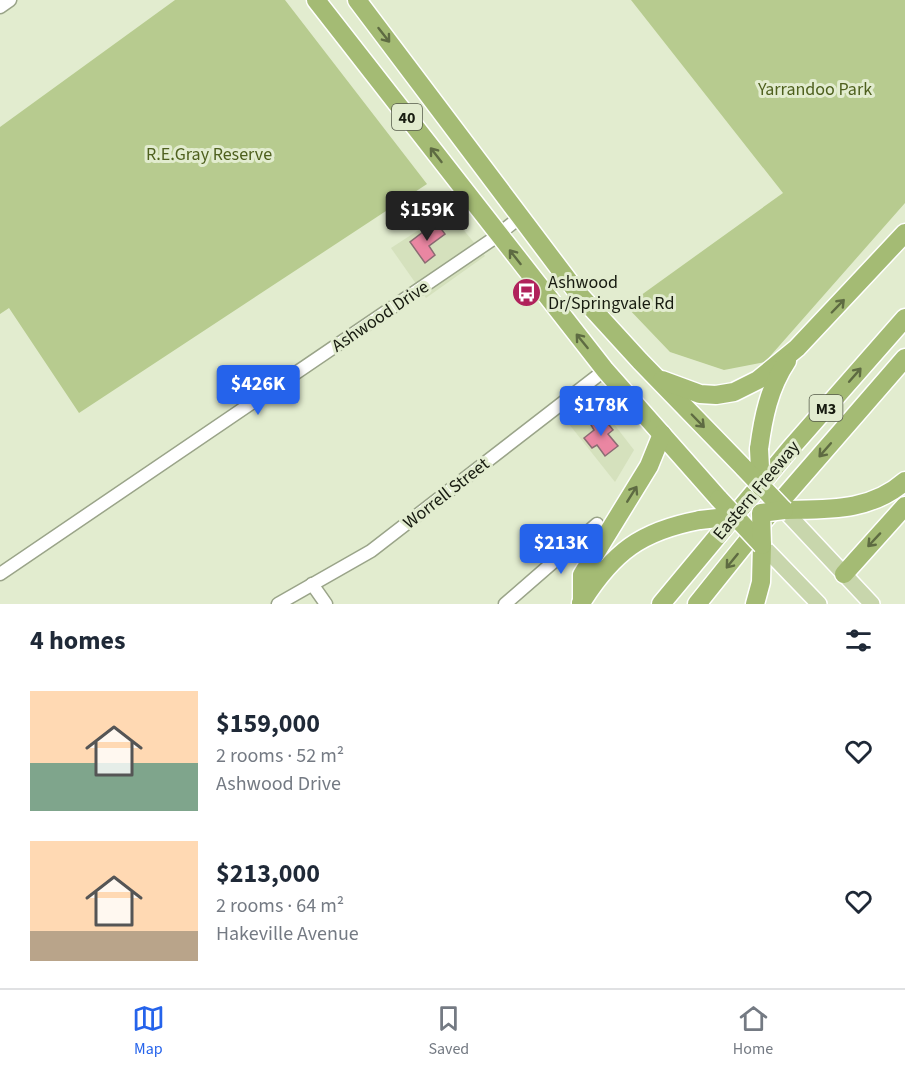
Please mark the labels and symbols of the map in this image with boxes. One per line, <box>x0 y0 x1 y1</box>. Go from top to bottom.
one-way arrow <box>377 27 390 43</box>
park label: Yarrandoo Park <box>757 77 872 102</box>
road number: 40 <box>392 104 422 130</box>
park label: R.E.Gray Reserve <box>146 142 272 167</box>
one-way arrow <box>430 147 443 163</box>
pin: $159K <box>385 191 469 242</box>
one-way arrow <box>509 249 522 265</box>
place label: Ashwood Dr/Springvale Rd <box>548 270 674 316</box>
street label: Ashwood Drive <box>327 275 434 358</box>
bus stop icon: Ashwood Dr/Springvale Rd <box>511 276 543 308</box>
one-way arrow <box>830 298 845 313</box>
one-way arrow <box>575 333 588 349</box>
pin: $426K <box>216 365 300 416</box>
one-way arrow <box>848 367 861 383</box>
pin: $178K <box>559 386 643 437</box>
road number: M3 <box>810 395 842 421</box>
one-way arrow <box>691 413 706 428</box>
street label: Eastern Freeway <box>707 435 806 545</box>
one-way arrow <box>818 442 832 457</box>
street label: Worrell Street <box>398 452 495 535</box>
one-way arrow <box>627 486 639 503</box>
pin: $213K <box>519 524 603 575</box>
one-way arrow <box>867 532 881 547</box>
one-way arrow <box>725 553 739 568</box>

